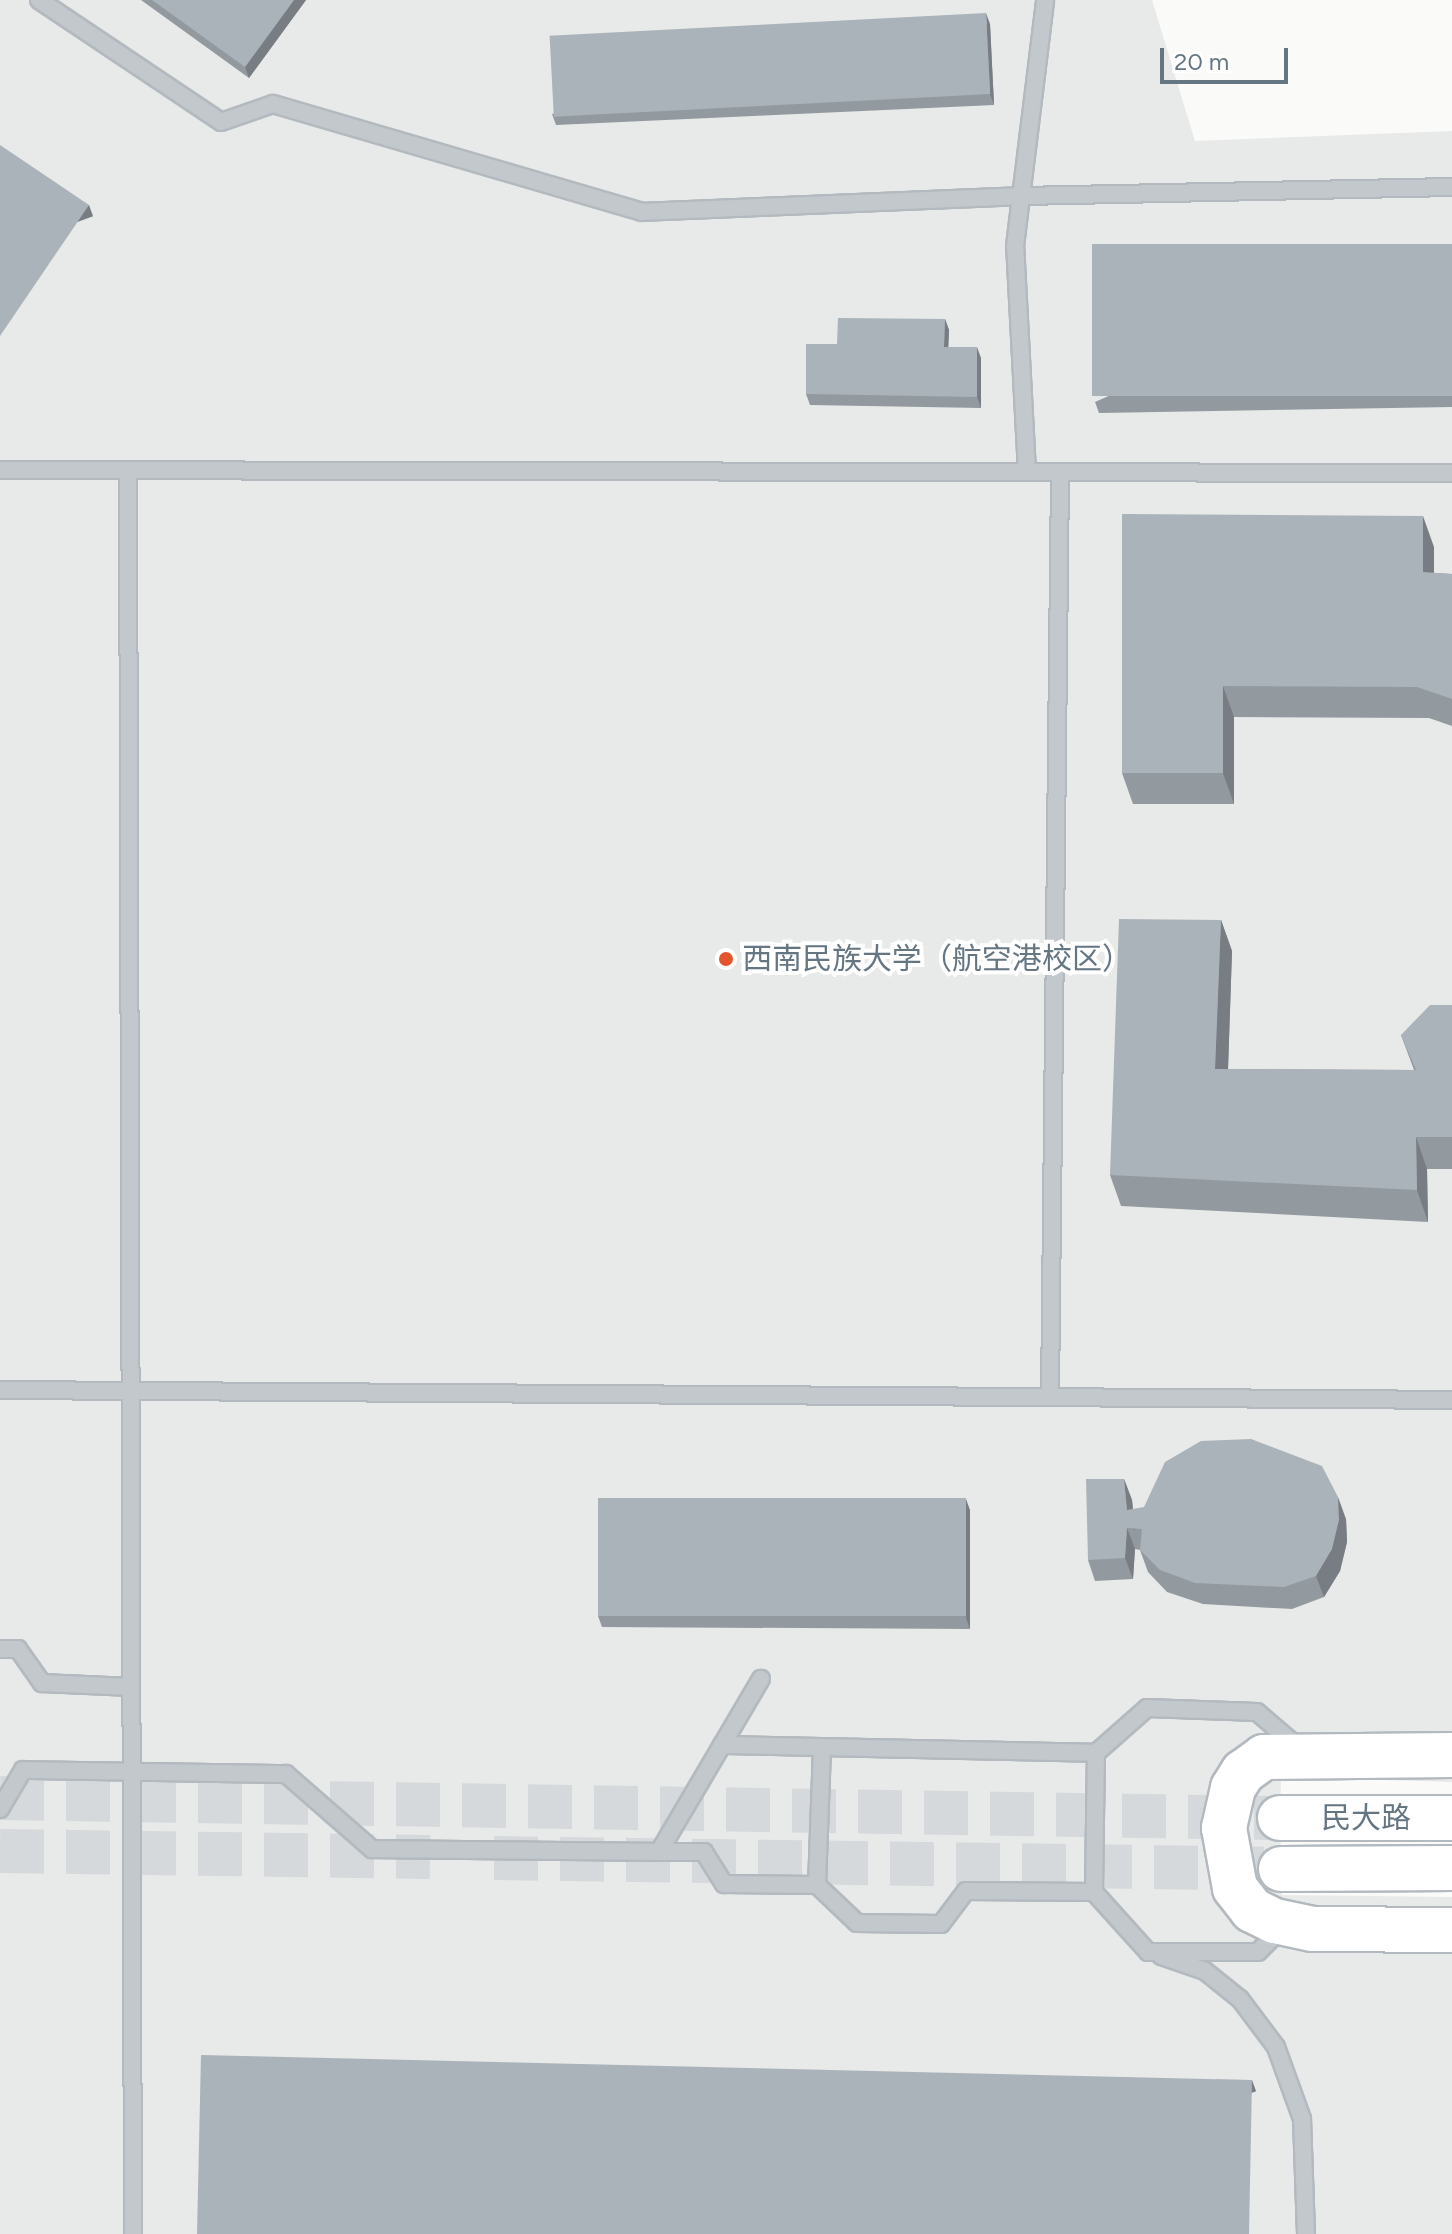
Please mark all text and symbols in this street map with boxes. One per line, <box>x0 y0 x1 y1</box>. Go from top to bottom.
scale bar <box>1164 32 1292 82</box>
text: 20 m <box>1174 47 1229 76</box>
place label: 西南民族大学（航空港校区） <box>742 941 1132 977</box>
marker: 西南民族大学（航空港校区） <box>717 950 735 968</box>
street label: 民大路 <box>1321 1800 1411 1836</box>

